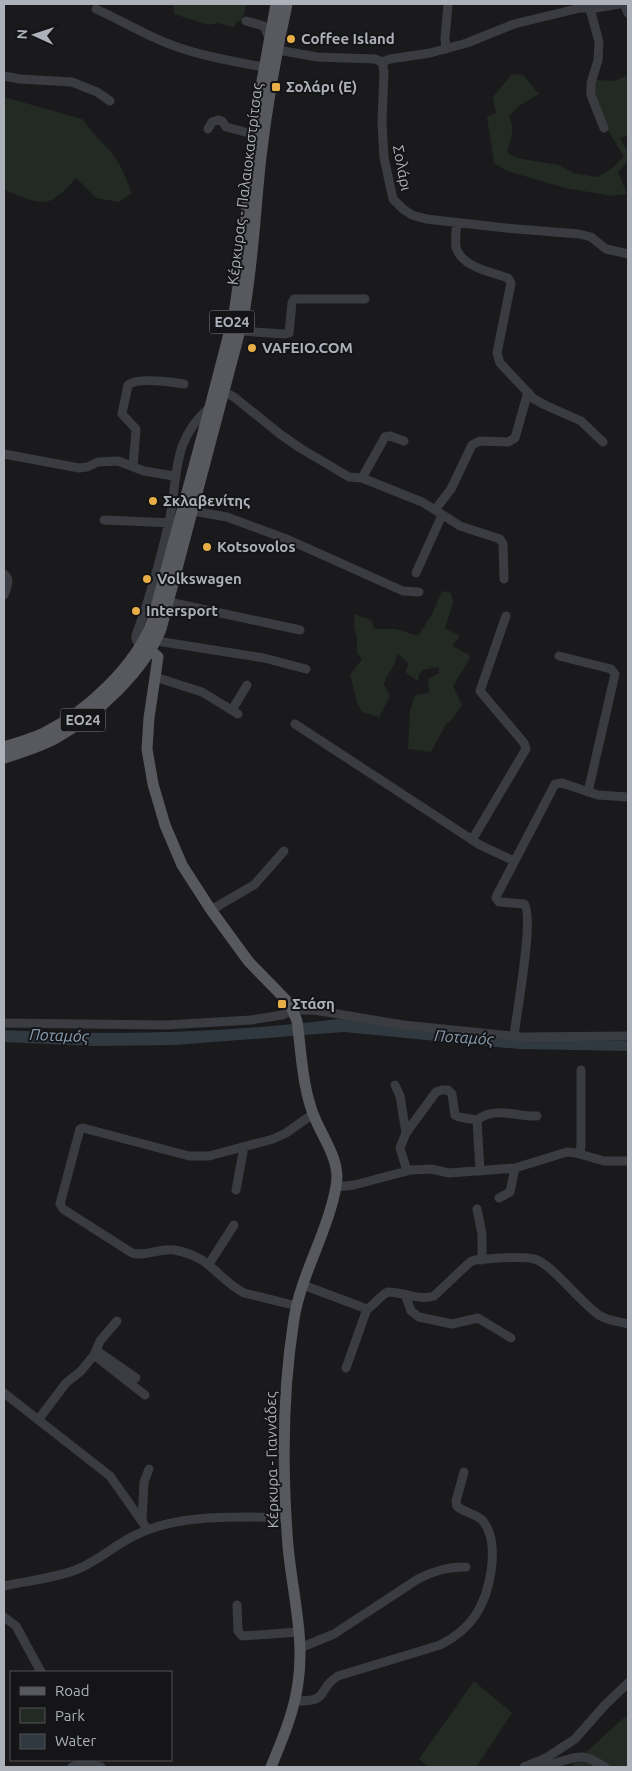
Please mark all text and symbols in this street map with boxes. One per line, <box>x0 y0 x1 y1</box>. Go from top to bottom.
north arrow <box>10 10 60 60</box>
text: N <box>14 29 30 40</box>
place label: Coffee Island <box>301 30 395 47</box>
marker: Coffee Island <box>285 33 297 45</box>
place label: Σολάρι (E) <box>286 78 357 95</box>
marker: Σολάρι (E) <box>270 81 282 93</box>
street label: Κέρκυρας - Παλαιοκαστρίτσας <box>224 82 265 286</box>
street label: Σολάρι <box>390 144 415 192</box>
road number: ΕΟ24 <box>210 311 254 334</box>
place label: VAFEIO.COM <box>262 339 353 356</box>
marker: VAFEIO.COM <box>246 342 258 354</box>
place label: Σκλαβενίτης <box>163 492 250 509</box>
marker: Σκλαβενίτης <box>147 495 159 507</box>
place label: Kotsovolos <box>217 538 295 555</box>
marker: Kotsovolos <box>201 541 213 553</box>
place label: Volkswagen <box>157 570 242 587</box>
marker: Volkswagen <box>141 573 153 585</box>
place label: Intersport <box>146 602 219 619</box>
marker: Intersport <box>130 605 142 617</box>
road number: ΕΟ24 <box>61 708 106 732</box>
place label: Στάση <box>292 995 335 1012</box>
marker: Στάση <box>276 998 288 1010</box>
water label: Ποταμός <box>29 1025 90 1046</box>
water label: Ποταμός <box>434 1026 495 1049</box>
street label: Κέρκυρα - Γιαννάδες <box>262 1391 281 1529</box>
legend <box>10 1671 172 1761</box>
text: Road <box>55 1682 90 1699</box>
text: Park <box>55 1707 85 1724</box>
text: Water <box>55 1732 96 1749</box>

